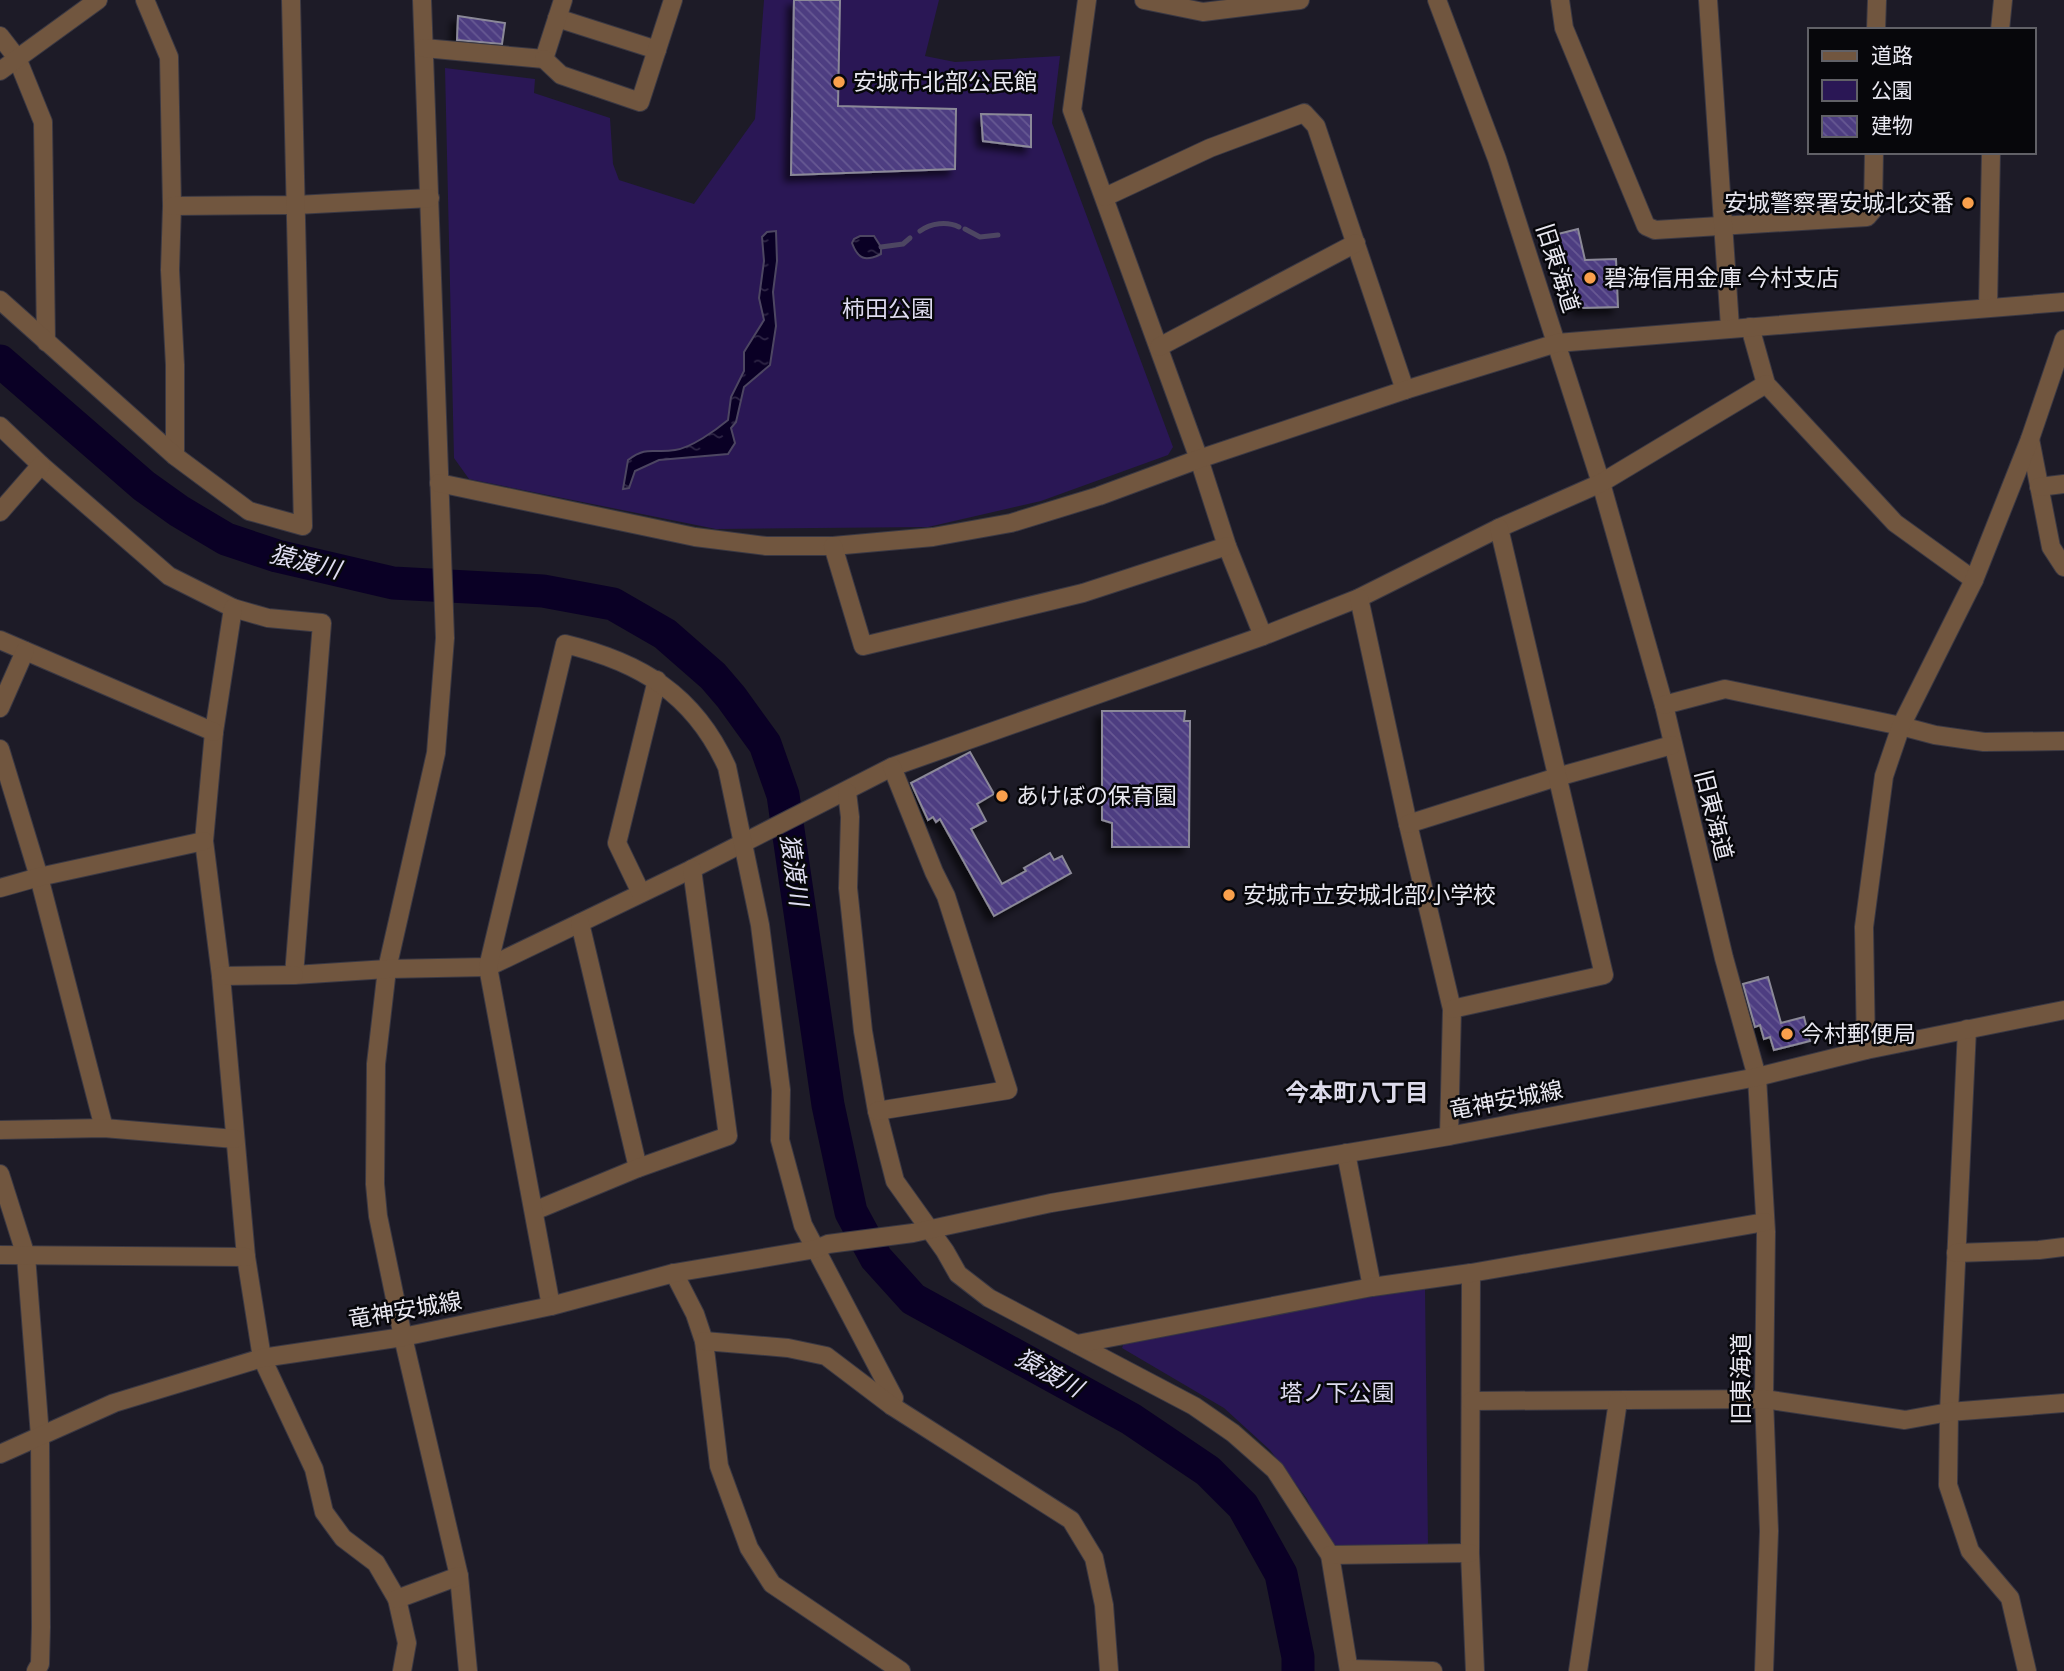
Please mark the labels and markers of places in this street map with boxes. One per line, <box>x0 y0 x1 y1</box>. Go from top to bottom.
place label: 安城市北部公民館 <box>853 68 1037 96</box>
marker: 安城市北部公民館 <box>831 74 847 90</box>
place label: 安城警察署安城北交番 <box>1724 189 1954 217</box>
marker: 安城警察署安城北交番 <box>1960 195 1976 211</box>
place label: 碧海信用金庫 今村支店 <box>1604 264 1839 292</box>
marker: 碧海信用金庫 今村支店 <box>1582 270 1598 286</box>
place label: あけぼの保育園 <box>1016 782 1177 810</box>
marker: あけぼの保育園 <box>994 788 1010 804</box>
place label: 安城市立安城北部小学校 <box>1243 881 1496 909</box>
marker: 安城市立安城北部小学校 <box>1221 887 1237 903</box>
place label: 今村郵便局 <box>1801 1020 1916 1048</box>
marker: 今村郵便局 <box>1779 1026 1795 1042</box>

